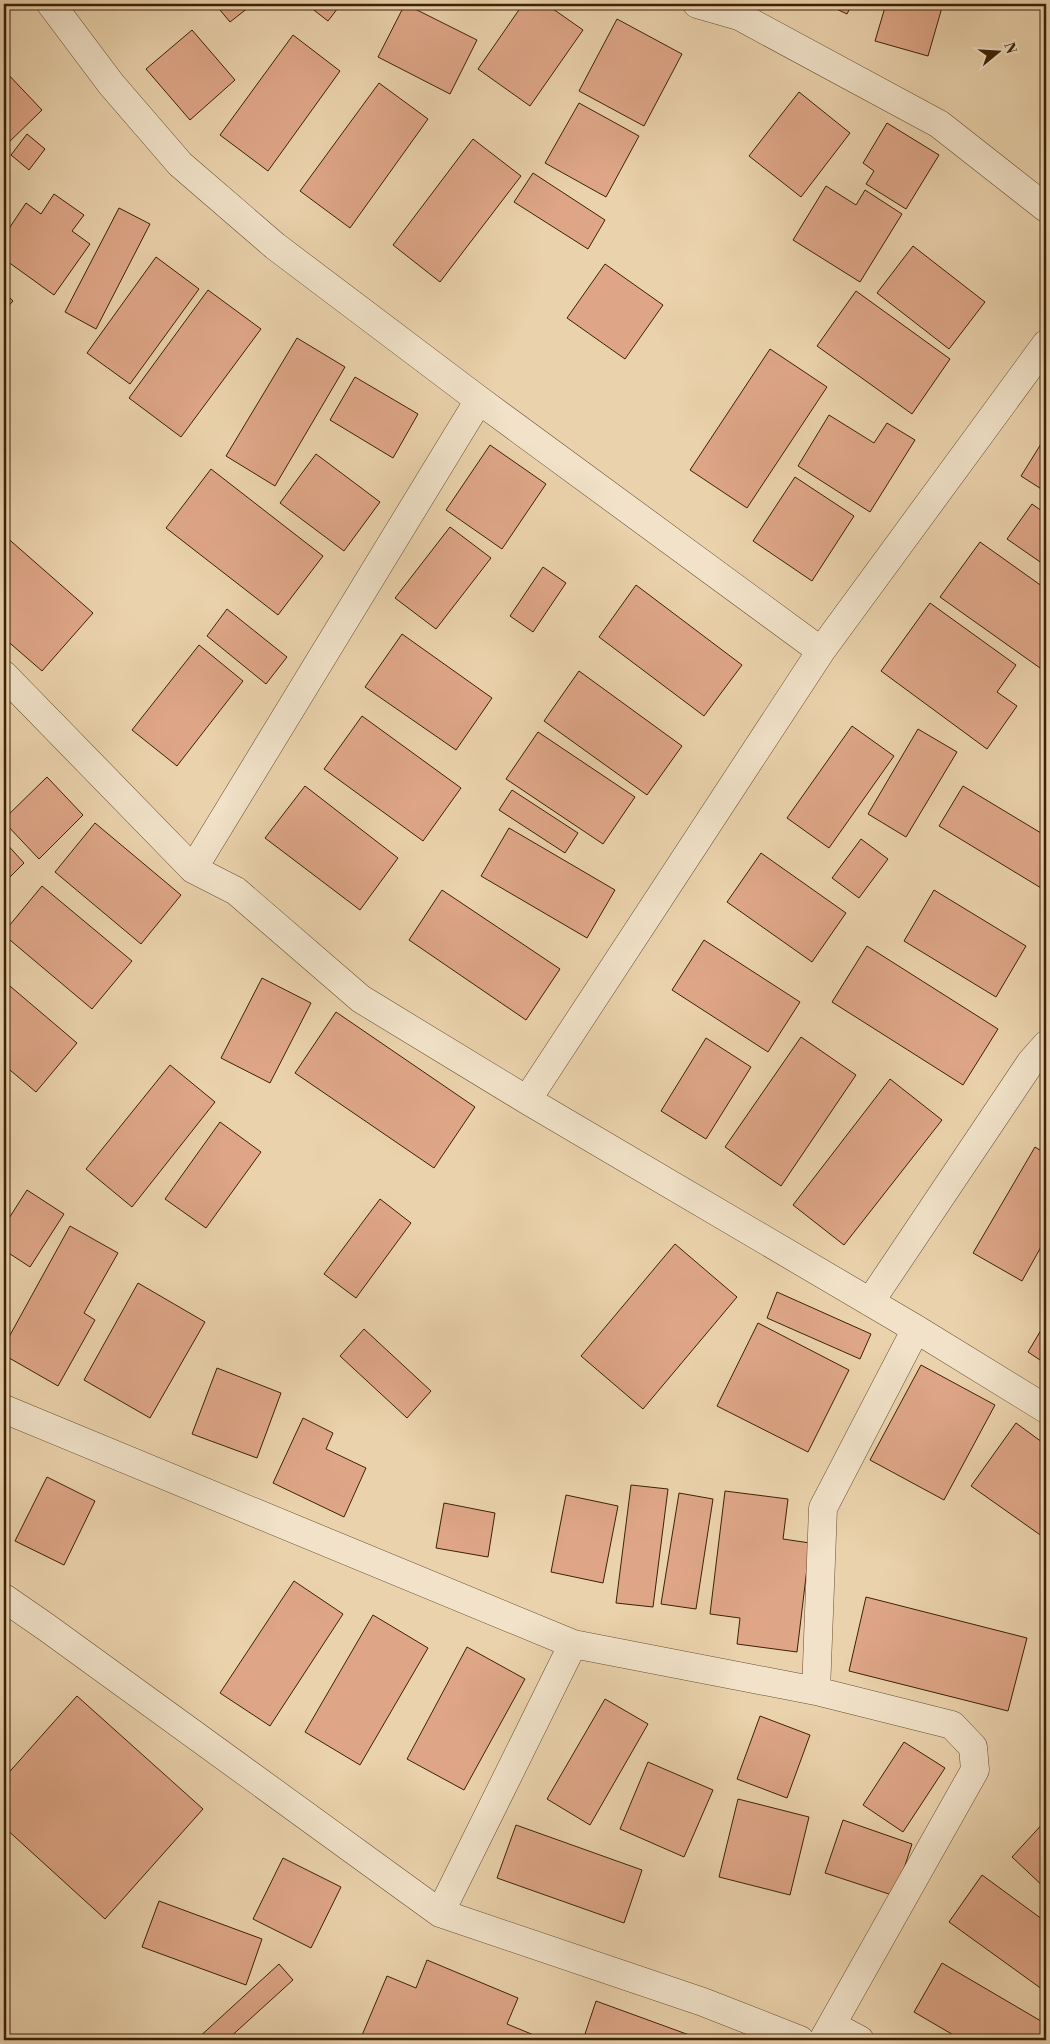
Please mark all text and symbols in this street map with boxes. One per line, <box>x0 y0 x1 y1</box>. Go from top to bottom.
north arrow <box>972 28 1022 78</box>
text: N <box>999 40 1020 56</box>

